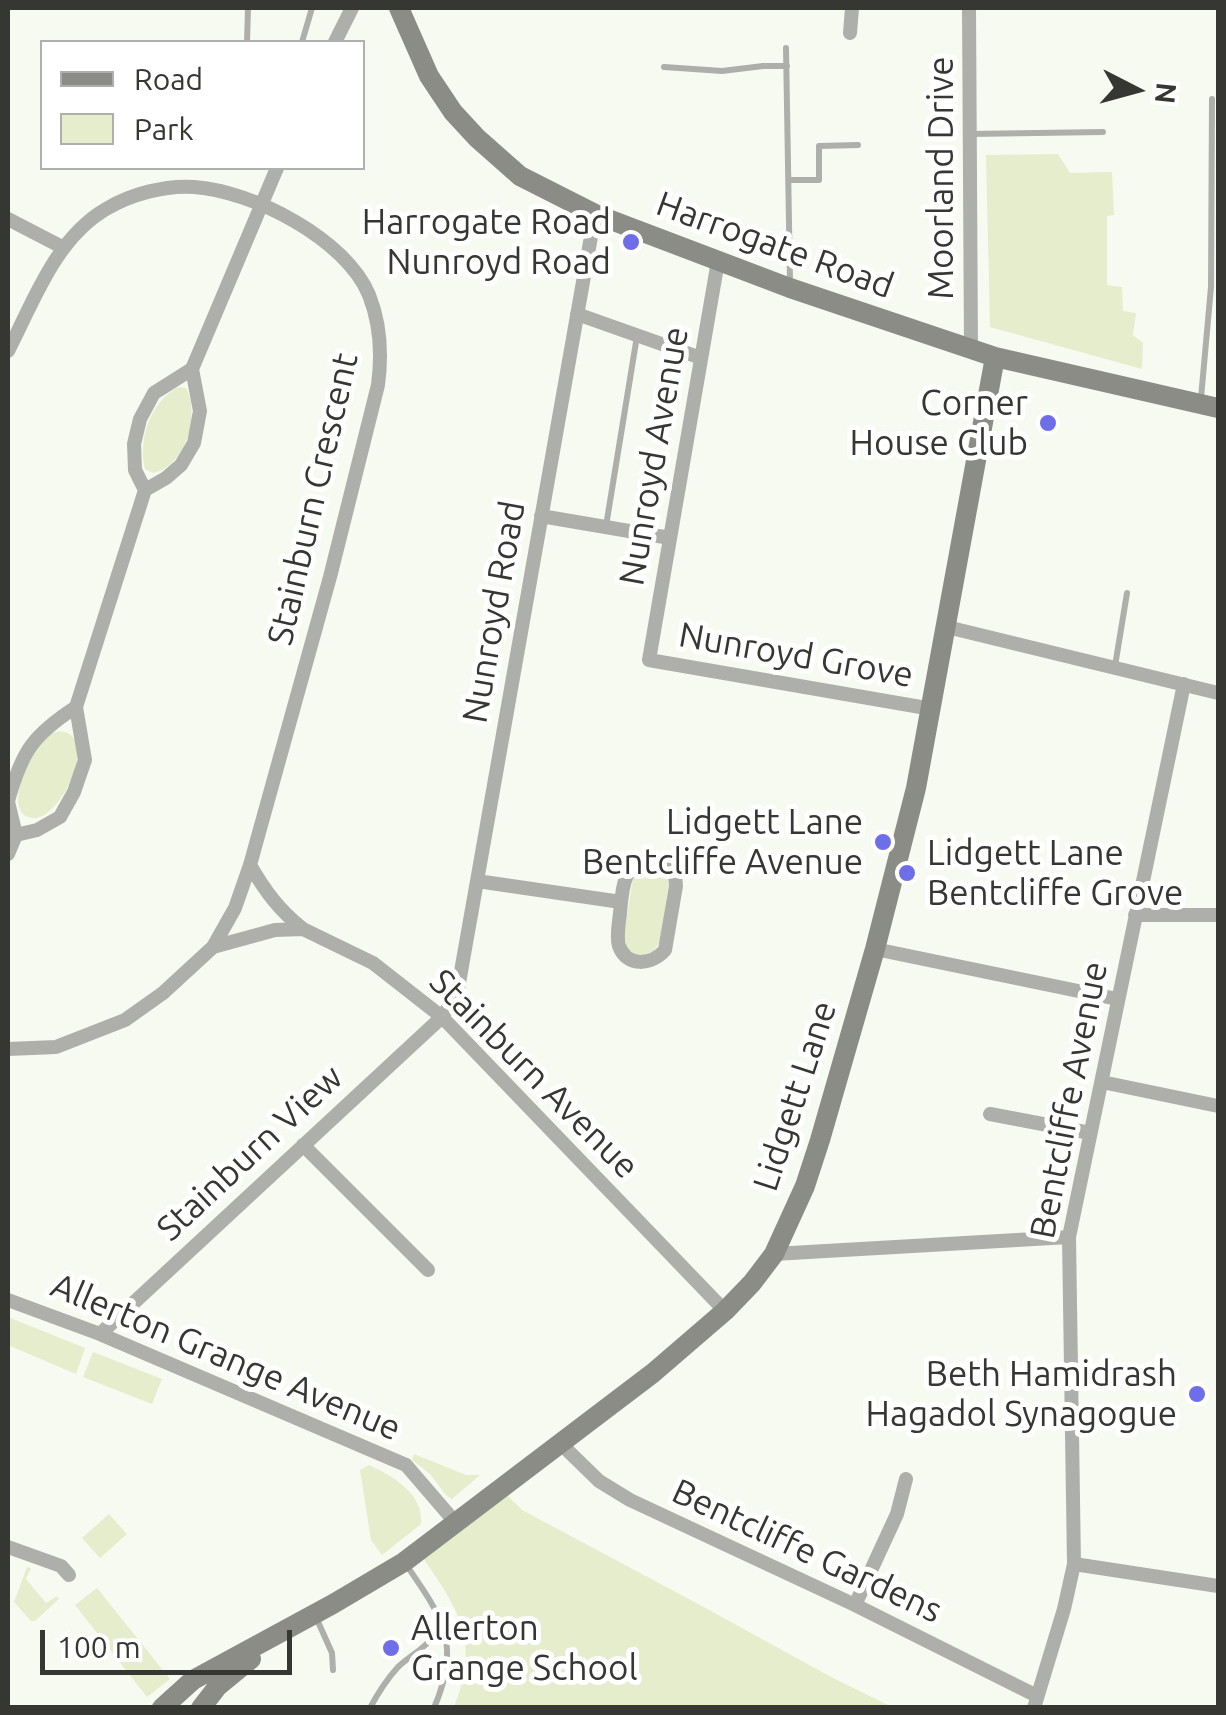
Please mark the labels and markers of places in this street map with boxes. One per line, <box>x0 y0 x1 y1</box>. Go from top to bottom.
place label: Harrogate Road Nunroyd Road <box>362 201 611 283</box>
marker: Harrogate Road Nunroyd Road <box>620 231 642 253</box>
place label: Corner House Club <box>850 382 1028 464</box>
marker: Corner House Club <box>1037 412 1059 434</box>
place label: Lidgett Lane Bentcliffe Avenue <box>582 801 863 883</box>
marker: Lidgett Lane Bentcliffe Avenue <box>872 831 894 853</box>
place label: Lidgett Lane Bentcliffe Grove <box>927 832 1183 914</box>
marker: Lidgett Lane Bentcliffe Grove <box>896 862 918 884</box>
place label: Beth Hamidrash Hagadol Synagogue <box>866 1353 1177 1435</box>
marker: Beth Hamidrash Hagadol Synagogue <box>1186 1383 1208 1405</box>
place label: Allerton Grange School <box>411 1607 638 1689</box>
marker: Allerton Grange School <box>380 1637 402 1659</box>

